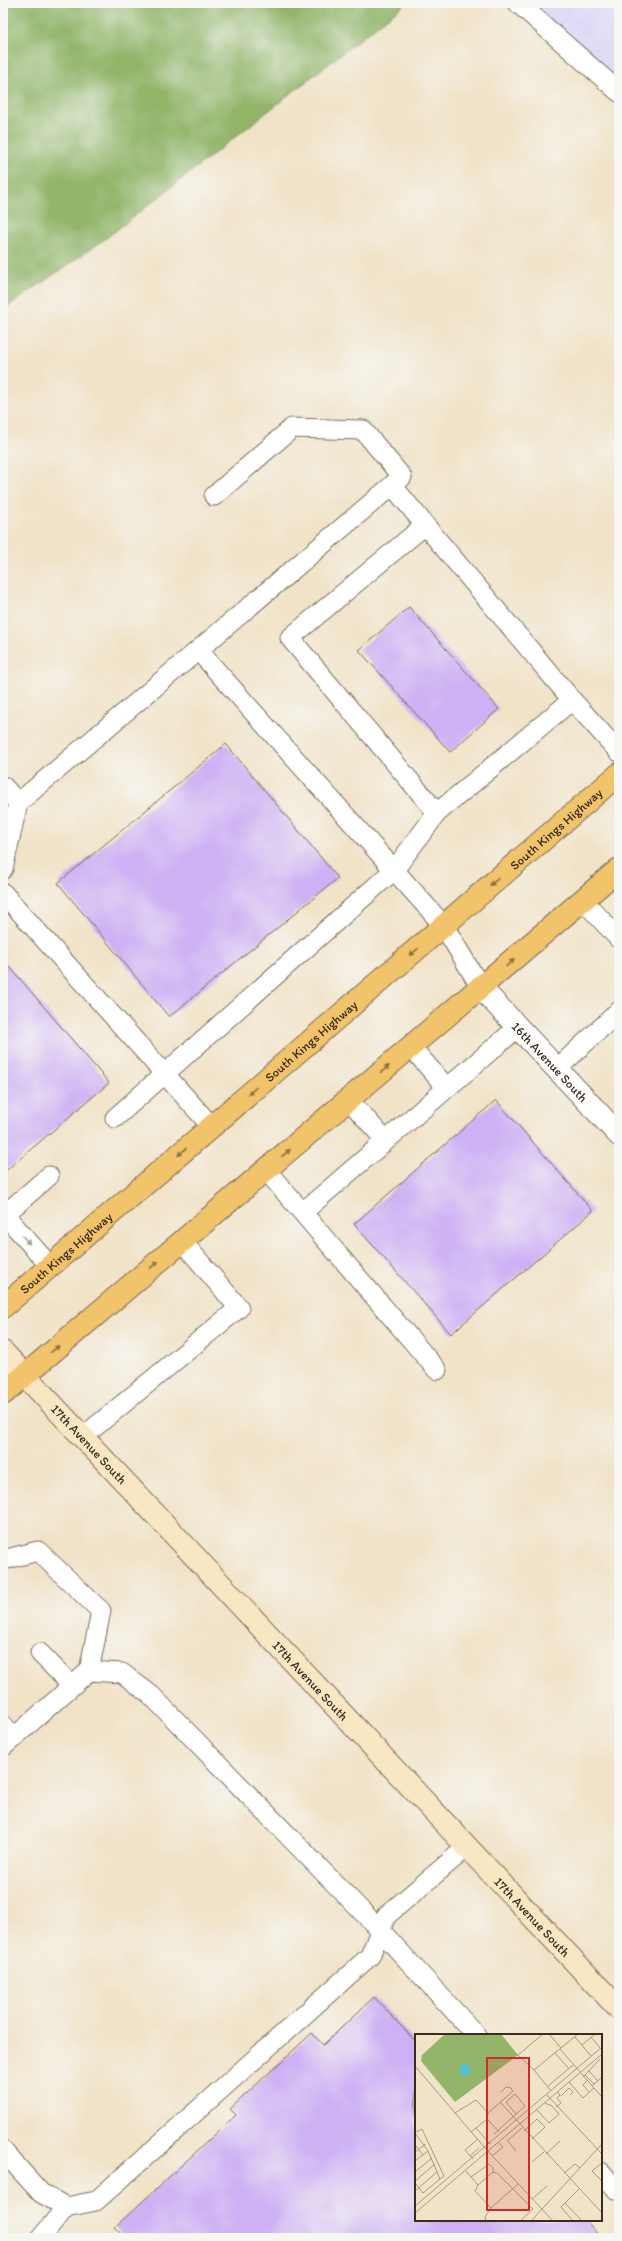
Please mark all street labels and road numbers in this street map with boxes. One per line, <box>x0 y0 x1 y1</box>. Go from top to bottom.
street label: South Kings Highway <box>507 785 605 873</box>
street label: South Kings Highway <box>262 997 360 1085</box>
street label: 16th Avenue South <box>509 1018 592 1105</box>
street label: South Kings Highway <box>17 1209 115 1297</box>
street label: 17th Avenue South <box>48 1401 130 1487</box>
street label: 17th Avenue South <box>270 1637 352 1724</box>
street label: 17th Avenue South <box>491 1874 574 1960</box>

